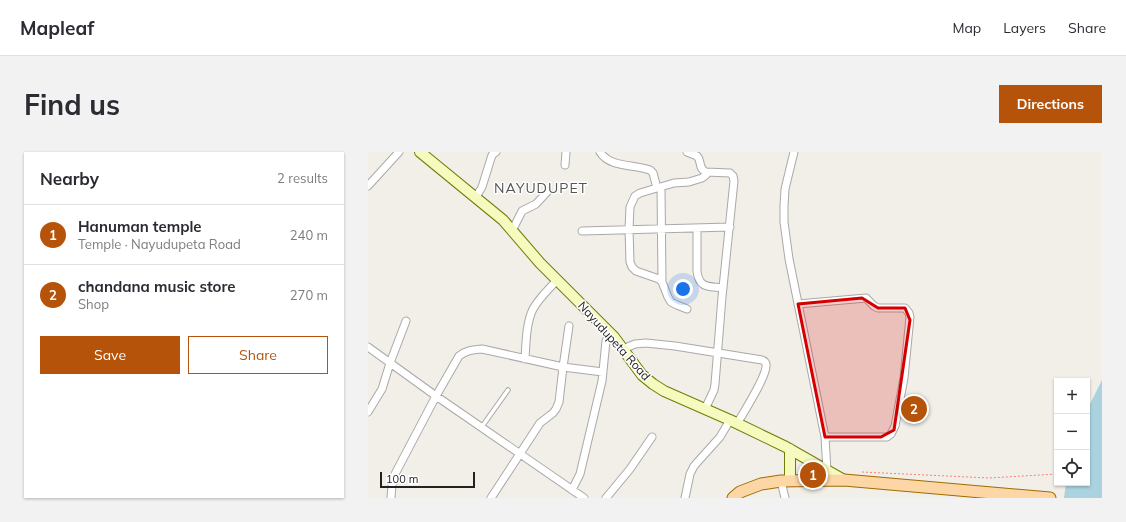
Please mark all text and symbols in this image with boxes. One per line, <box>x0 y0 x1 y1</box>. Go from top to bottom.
text: Mapleaf <box>20 16 94 40</box>
text: Map <box>952 19 981 37</box>
text: Layers <box>1003 19 1046 37</box>
text: Share <box>1068 19 1106 37</box>
button: Directions <box>999 85 1102 123</box>
text: Find us <box>24 87 120 122</box>
text: Nearby <box>40 168 99 189</box>
text: 2 results <box>277 170 328 186</box>
district label: NAYUDUPET <box>494 179 588 197</box>
text: Hanuman temple <box>78 217 202 236</box>
text: 1 <box>49 227 57 243</box>
text: 240 m <box>290 227 328 243</box>
text: Temple · Nayudupeta Road <box>78 236 241 252</box>
text: chandana music store <box>78 277 235 296</box>
your location <box>673 279 693 299</box>
text: 2 <box>49 287 57 303</box>
text: 270 m <box>290 287 328 303</box>
text: Shop <box>78 296 109 312</box>
street label: Nayudupeta Road <box>575 298 654 383</box>
button: Save <box>40 336 180 374</box>
button: Share <box>188 336 328 374</box>
map controls <box>1054 378 1090 486</box>
button: + <box>1054 378 1090 414</box>
pin: 2 <box>901 394 927 424</box>
button: − <box>1054 414 1090 450</box>
button: locate <box>1054 450 1090 486</box>
pin: 1 <box>800 460 826 490</box>
scale bar <box>380 470 475 489</box>
text: 100 m <box>386 472 418 486</box>

